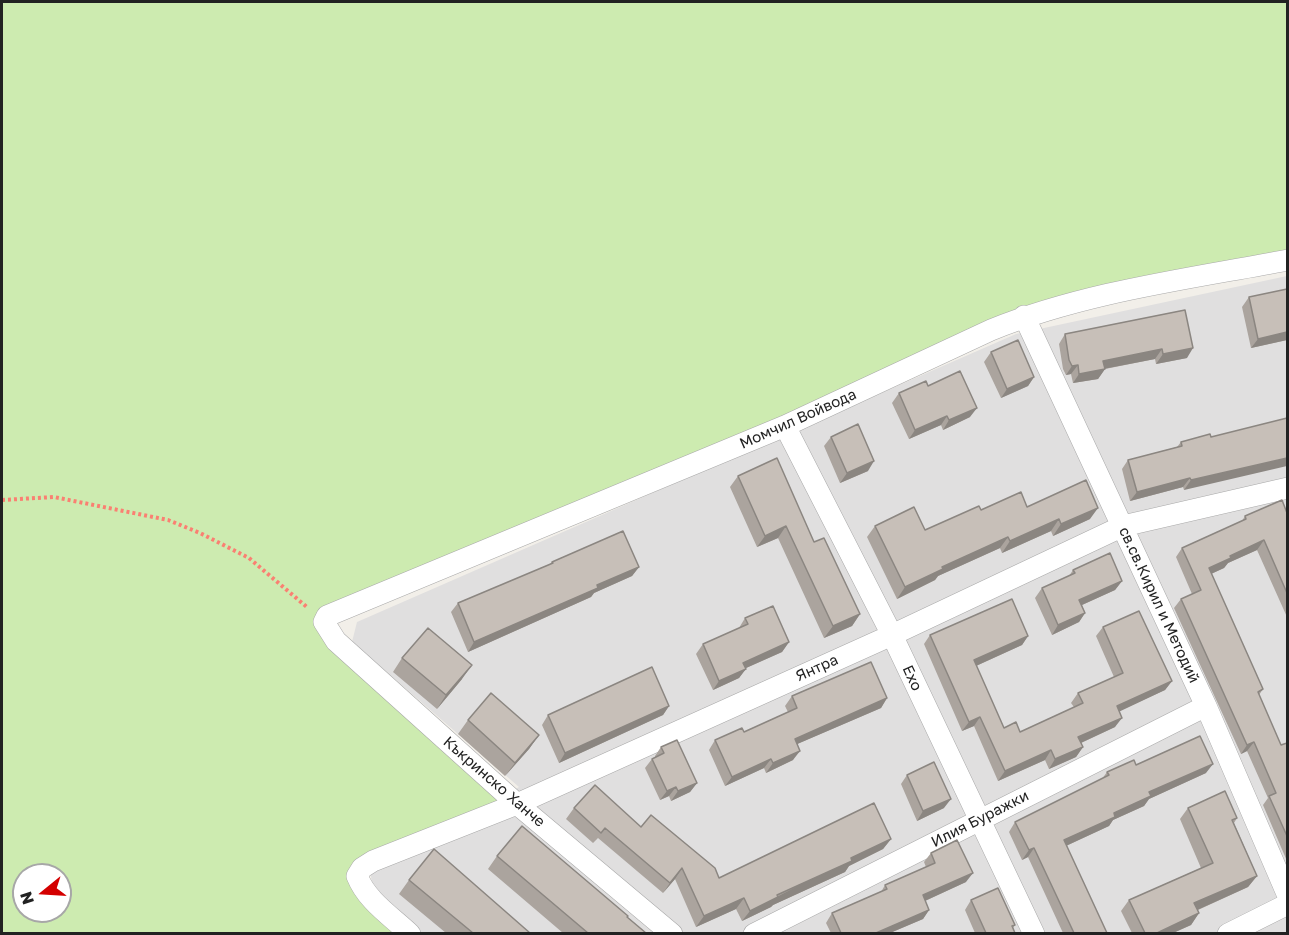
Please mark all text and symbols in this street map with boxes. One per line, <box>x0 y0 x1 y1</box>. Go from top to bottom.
street label: Момчил Войвода <box>737 385 859 453</box>
street label: св.св.Кирил и Методий <box>1115 524 1203 686</box>
street label: Янтра <box>793 651 841 685</box>
street label: Ехо <box>898 662 926 694</box>
street label: Къкринско Ханче <box>440 733 548 831</box>
street label: Илия Буражки <box>928 787 1032 851</box>
north arrow <box>12 863 72 923</box>
text: N <box>15 889 38 907</box>

